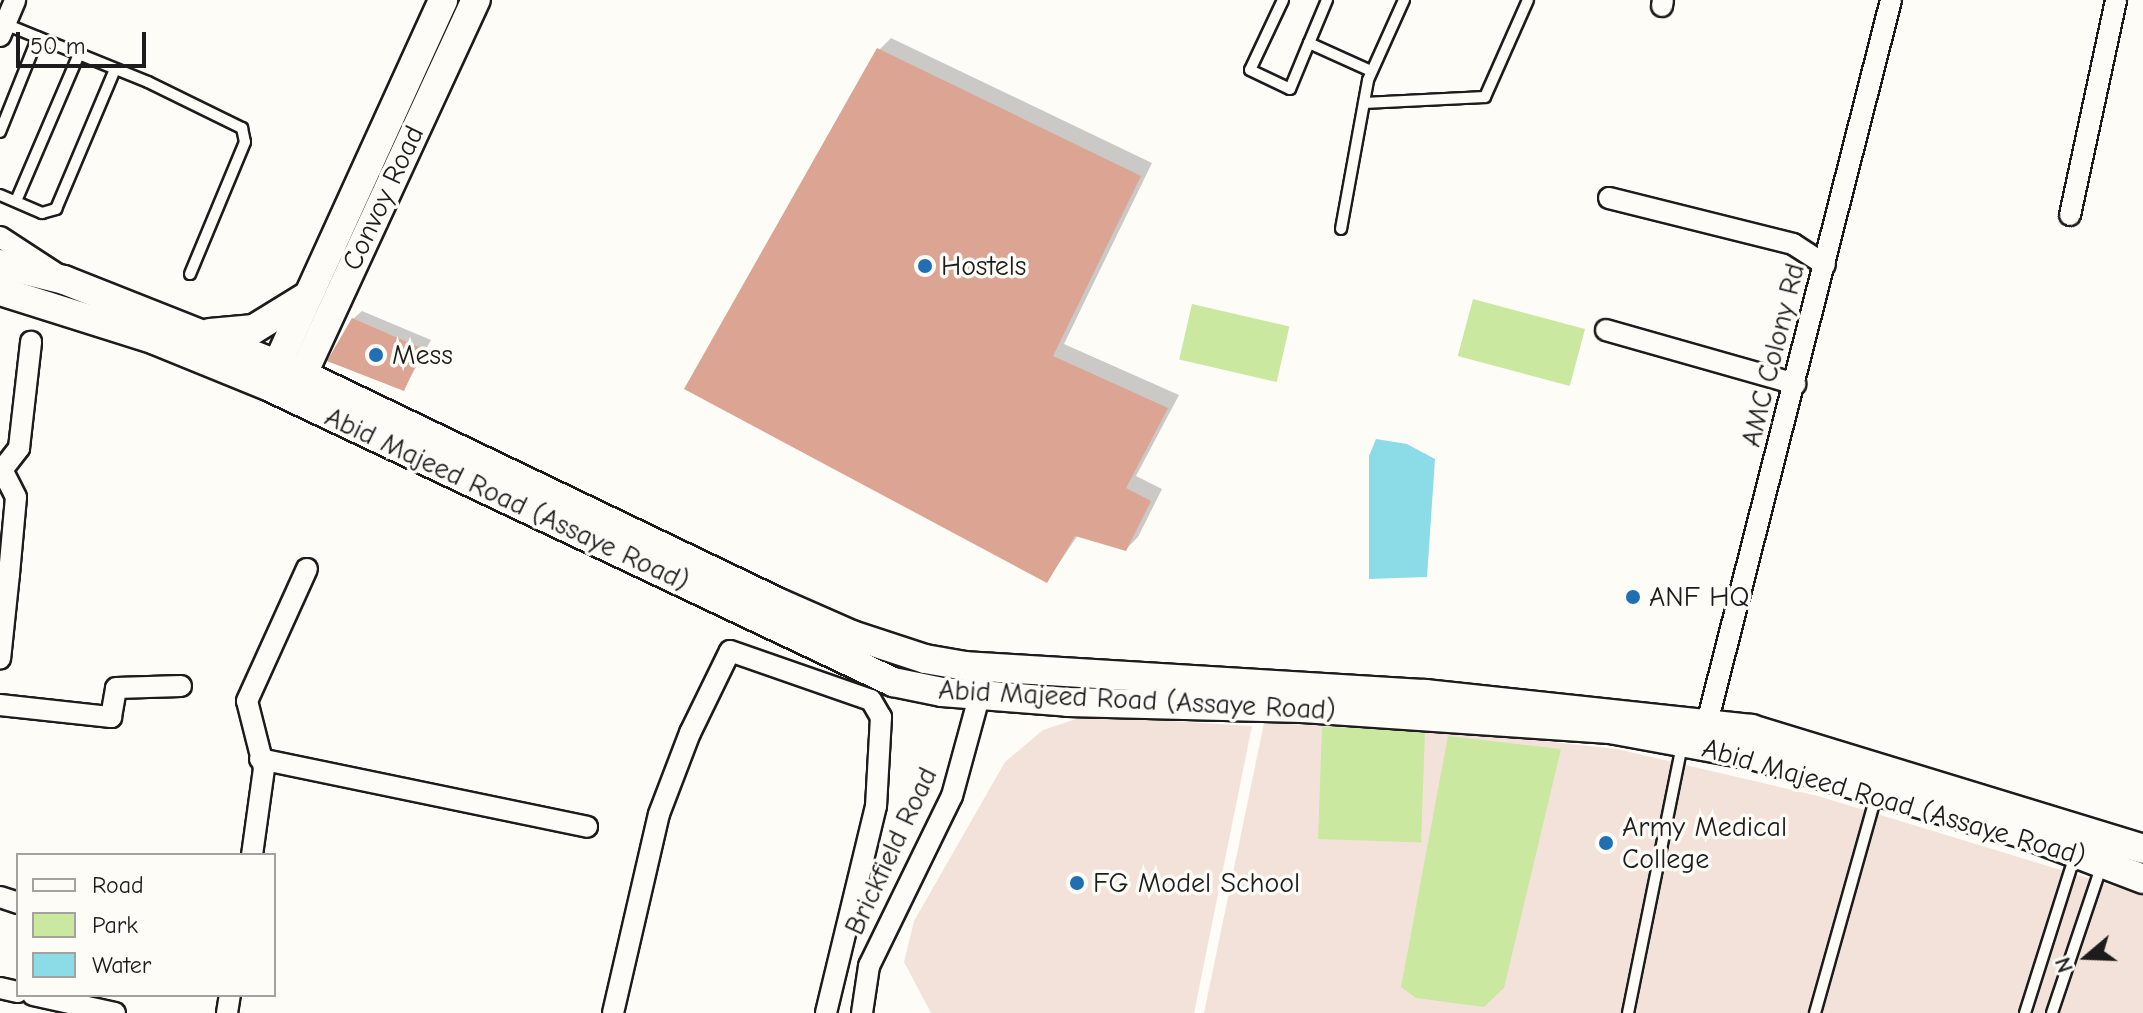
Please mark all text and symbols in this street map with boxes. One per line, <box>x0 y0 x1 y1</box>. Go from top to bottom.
scale bar <box>20 16 150 66</box>
text: 50 m <box>30 32 86 60</box>
street label: Convoy Road <box>335 120 431 276</box>
place label: Hostels <box>941 249 1027 283</box>
marker: Hostels <box>916 257 934 275</box>
street label: AMC Colony Rd <box>1734 260 1812 450</box>
place label: Mess <box>392 338 453 372</box>
marker: Mess <box>367 346 385 364</box>
street label: Abid Majeed Road (Assaye Road) <box>320 400 694 598</box>
place label: ANF HQ <box>1649 580 1749 614</box>
marker: ANF HQ <box>1624 588 1642 606</box>
street label: Abid Majeed Road (Assaye Road) <box>938 673 1336 727</box>
street label: Abid Majeed Road (Assaye Road) <box>1698 731 2090 873</box>
street label: Brickfield Road <box>838 762 944 940</box>
place label: Army Medical College <box>1622 810 1787 876</box>
marker: Army Medical College <box>1597 834 1615 852</box>
legend <box>16 853 276 997</box>
place label: FG Model School <box>1093 866 1300 900</box>
text: Road <box>92 871 144 899</box>
marker: FG Model School <box>1068 874 1086 892</box>
text: Park <box>92 911 138 939</box>
north arrow <box>2047 917 2127 997</box>
text: Water <box>92 951 151 979</box>
text: N <box>2050 954 2079 976</box>

